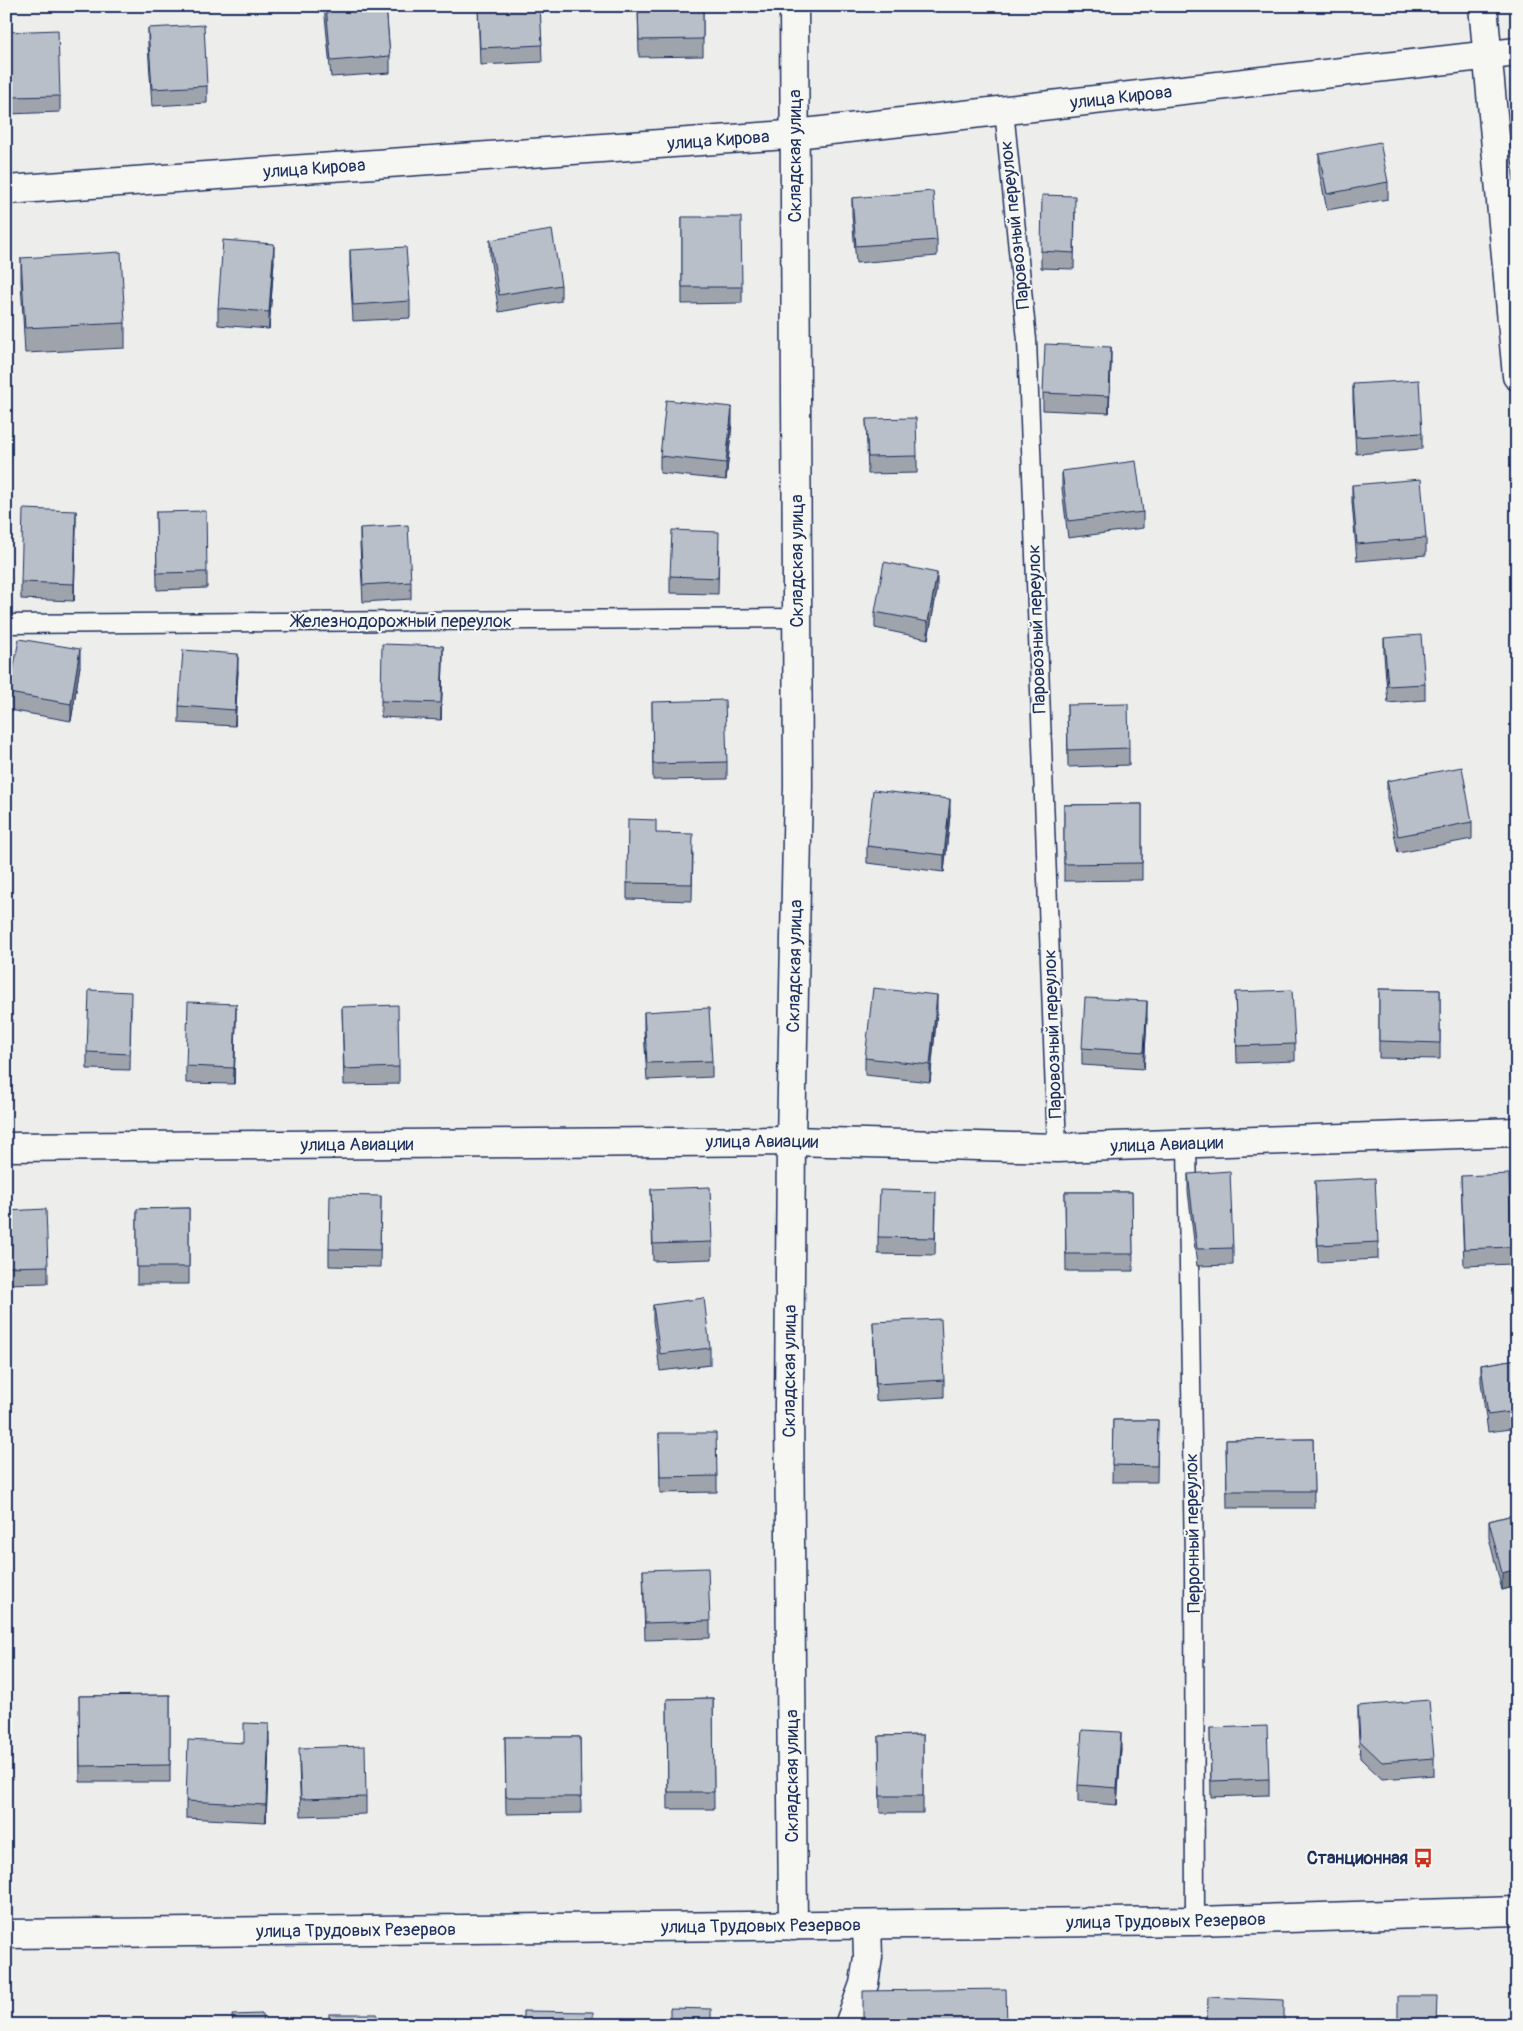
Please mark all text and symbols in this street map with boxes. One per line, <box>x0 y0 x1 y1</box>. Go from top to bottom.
street label: улица Кирова <box>1068 80 1173 114</box>
street label: Складская улица <box>784 89 807 223</box>
street label: улица Кирова <box>665 125 770 155</box>
street label: Паровозный переулок <box>995 140 1035 310</box>
street label: улица Кирова <box>261 153 366 183</box>
street label: Складская улица <box>786 494 809 628</box>
street label: Паровозный переулок <box>1023 544 1051 714</box>
street label: Железнодорожный переулок <box>289 610 512 633</box>
street label: Складская улица <box>782 899 807 1033</box>
street label: Паровозный переулок <box>1039 949 1067 1119</box>
street label: улица Авиации <box>704 1129 819 1153</box>
street label: улица Авиации <box>1109 1131 1224 1158</box>
street label: улица Авиации <box>299 1132 414 1156</box>
street label: Складская улица <box>777 1304 801 1438</box>
street label: Перронный переулок <box>1180 1453 1206 1613</box>
street label: Складская улица <box>781 1709 804 1843</box>
place label: Станционная <box>1307 1847 1408 1870</box>
bus stop icon: Станционная <box>1412 1847 1434 1869</box>
street label: улица Трудовых Резервов <box>1065 1907 1266 1934</box>
street label: улица Трудовых Резервов <box>660 1913 861 1938</box>
street label: улица Трудовых Резервов <box>255 1918 456 1943</box>

